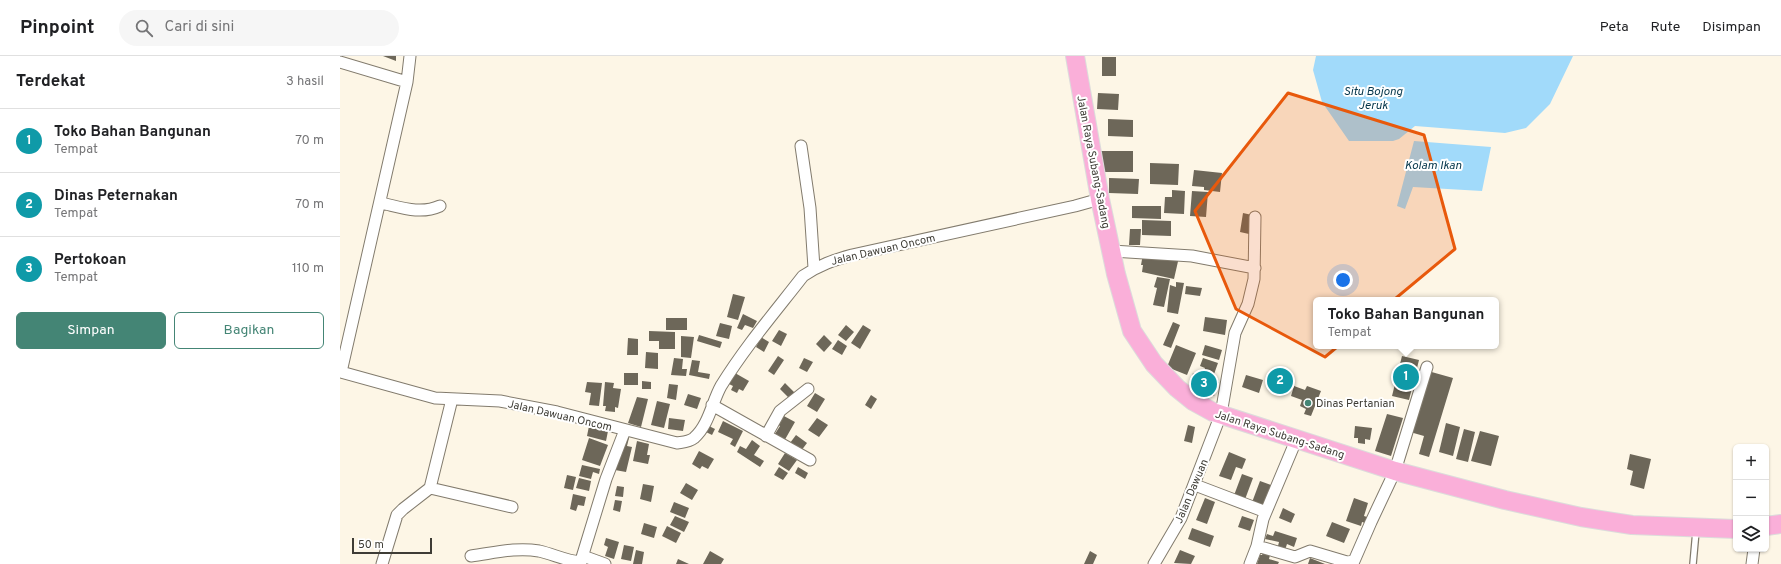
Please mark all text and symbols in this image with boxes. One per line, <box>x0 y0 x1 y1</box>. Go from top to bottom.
search box <box>119 10 399 46</box>
text: Pinpoint <box>20 16 95 40</box>
icon: search <box>133 17 155 39</box>
text: Cari di sini <box>165 18 234 37</box>
text: Peta <box>1600 19 1629 36</box>
text: Rute <box>1651 19 1680 36</box>
text: Disimpan <box>1702 19 1761 36</box>
text: Terdekat <box>16 71 85 93</box>
text: 3 hasil <box>286 74 324 90</box>
water label: Situ Bojong Jeruk <box>1343 84 1403 114</box>
street label: Jalan Raya Subang-Sadang <box>1073 94 1113 230</box>
text: Toko Bahan Bangunan <box>54 123 211 142</box>
text: 1 <box>26 133 32 149</box>
text: 70 m <box>295 133 324 149</box>
text: Tempat <box>54 142 98 158</box>
water label: Kolam Ikan <box>1404 158 1462 174</box>
text: Dinas Peternakan <box>54 187 178 206</box>
text: 2 <box>25 197 33 213</box>
text: 70 m <box>295 197 324 213</box>
text: Tempat <box>54 206 98 222</box>
street label: Jalan Dawuan Oncom <box>830 231 937 269</box>
text: Pertokoan <box>54 251 126 270</box>
text: 3 <box>25 261 33 277</box>
text: 110 m <box>292 261 324 277</box>
text: Tempat <box>54 270 98 286</box>
your location <box>1333 270 1353 290</box>
popup <box>1313 297 1499 349</box>
text: Toko Bahan Bangunan <box>1328 306 1484 325</box>
button: Simpan <box>16 312 166 349</box>
button: Bagikan <box>174 312 324 349</box>
text: Tempat <box>1328 325 1371 341</box>
pin: 1 <box>1393 362 1419 392</box>
pin: 2 <box>1267 366 1293 396</box>
pin: 3 <box>1191 369 1217 399</box>
street label: Jalan Dawuan Oncom <box>506 397 613 435</box>
place label: Dinas Pertanian <box>1316 397 1395 411</box>
marker: Dinas Pertanian <box>1303 398 1313 408</box>
street label: Jalan Raya Subang-Sadang <box>1213 407 1346 463</box>
map controls <box>1733 444 1769 552</box>
button: + <box>1733 444 1769 480</box>
street label: Jalan Dawuan <box>1172 457 1212 526</box>
button: − <box>1733 480 1769 516</box>
button: layers <box>1733 516 1769 552</box>
scale bar <box>352 536 432 555</box>
text: 50 m <box>358 538 384 552</box>

